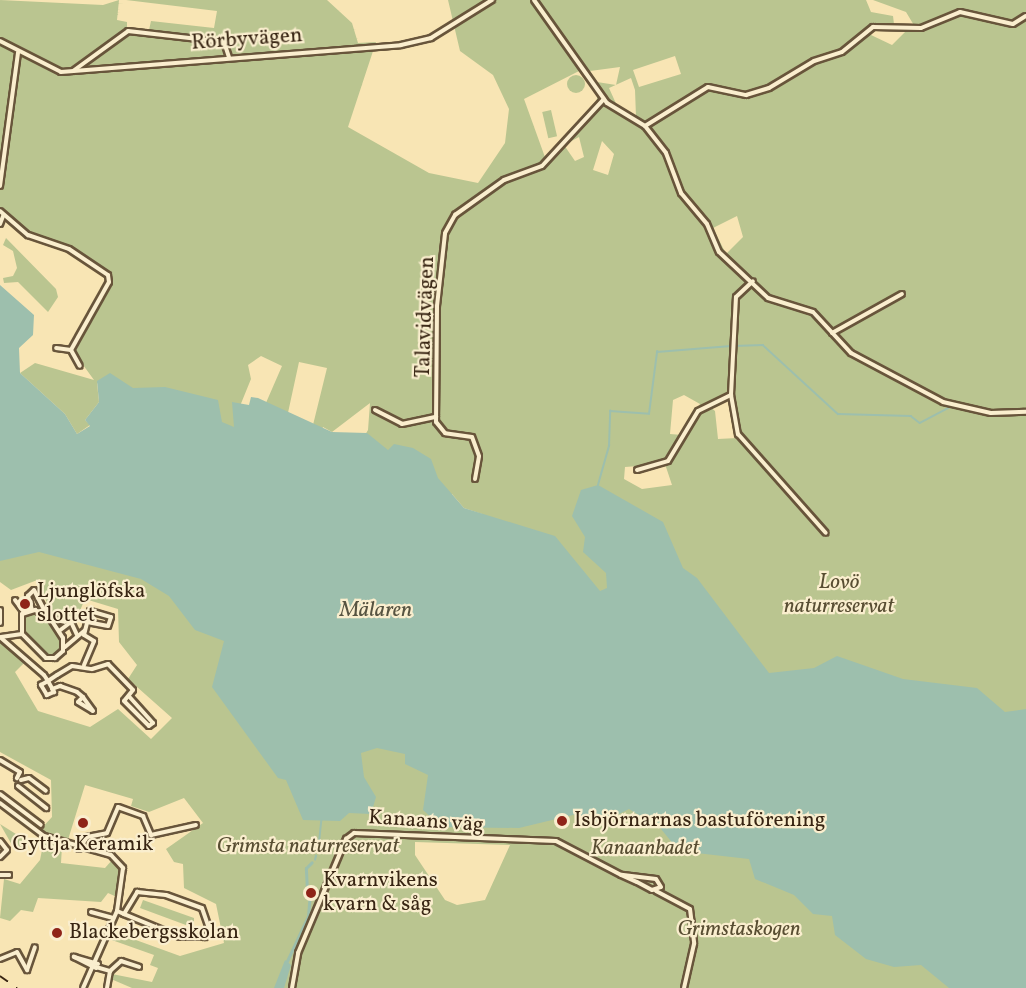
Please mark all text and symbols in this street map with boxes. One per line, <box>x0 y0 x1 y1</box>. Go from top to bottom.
street label: Rörbyvägen <box>191 24 303 56</box>
street label: Talavidvägen <box>411 256 441 378</box>
park label: Lovö naturreservat <box>784 570 894 620</box>
place label: Ljunglöfska slottet <box>37 579 145 629</box>
marker: Ljunglöfska slottet <box>18 597 32 611</box>
water label: Mälaren <box>340 598 412 624</box>
street label: Kanaans väg <box>367 805 485 839</box>
place label: Isbjörnarnas bastuförening <box>574 808 826 834</box>
marker: Isbjörnarnas bastuförening <box>555 814 569 828</box>
marker: Gyttja Keramik <box>76 816 90 830</box>
place label: Gyttja Keramik <box>13 832 153 858</box>
park label: Grimsta naturreservat <box>217 834 399 860</box>
park label: Kanaanbadet <box>591 836 699 862</box>
place label: Kvarnvikens kvarn & såg <box>323 868 438 918</box>
marker: Kvarnvikens kvarn & såg <box>304 886 318 900</box>
park label: Grimstaskogen <box>677 917 801 943</box>
place label: Blackebergsskolan <box>69 920 239 946</box>
marker: Blackebergsskolan <box>50 926 64 940</box>

